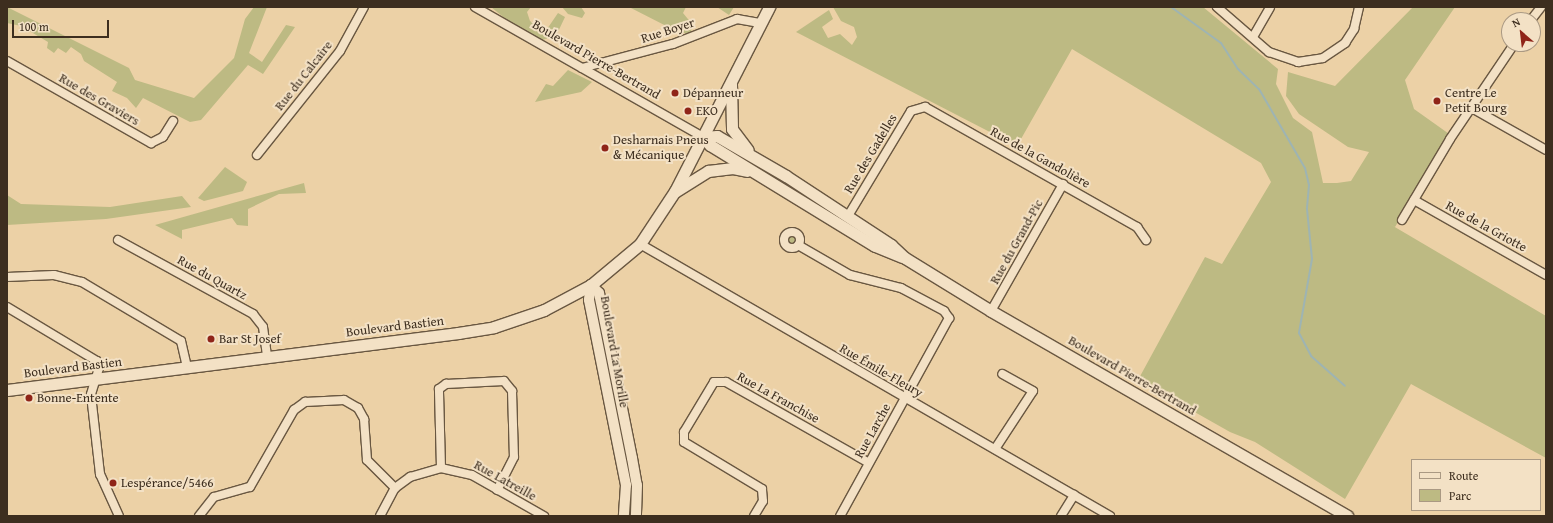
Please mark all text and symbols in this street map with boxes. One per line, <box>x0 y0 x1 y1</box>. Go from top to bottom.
scale bar <box>14 12 111 38</box>
north arrow <box>1501 12 1541 52</box>
text: N <box>1509 14 1523 31</box>
street label: Rue Boyer <box>639 15 697 47</box>
street label: Boulevard Pierre-Bertrand <box>529 17 663 103</box>
text: 100 m <box>19 18 49 35</box>
street label: Rue du Calcaire <box>272 38 336 114</box>
street label: Rue des Graviers <box>56 71 142 129</box>
place label: Dépanneur <box>683 85 743 101</box>
place label: Centre Le Petit Bourg <box>1445 86 1507 117</box>
marker: Dépanneur <box>670 88 680 98</box>
marker: Centre Le Petit Bourg <box>1432 96 1442 106</box>
place label: EKO <box>696 103 718 119</box>
marker: EKO <box>683 106 693 116</box>
street label: Rue des Gadelles <box>841 111 901 197</box>
street label: Rue de la Gandolière <box>988 124 1092 192</box>
place label: Desharnais Pneus & Mécanique <box>613 133 709 164</box>
marker: Desharnais Pneus & Mécanique <box>600 143 610 153</box>
street label: Rue du Grand-Pic <box>987 197 1047 287</box>
street label: Rue de la Griotte <box>1443 198 1529 256</box>
street label: Rue du Quartz <box>175 253 249 303</box>
street label: Boulevard La Morille <box>596 295 632 409</box>
street label: Boulevard Bastien <box>345 313 445 341</box>
place label: Bar St Josef <box>219 331 281 347</box>
street label: Boulevard Pierre-Bertrand <box>1065 333 1199 419</box>
marker: Bar St Josef <box>206 334 216 344</box>
street label: Rue Émile-Fleury <box>837 341 925 401</box>
street label: Boulevard Bastien <box>23 354 123 382</box>
street label: Rue La Franchise <box>734 369 822 427</box>
place label: Bonne-Entente <box>37 390 119 406</box>
marker: Bonne-Entente <box>24 393 34 403</box>
street label: Rue Larche <box>852 401 894 461</box>
street label: Rue Latreille <box>471 457 539 505</box>
legend <box>1411 459 1541 511</box>
text: Route <box>1449 467 1478 484</box>
place label: Lespérance/5466 <box>121 475 213 491</box>
marker: Lespérance/5466 <box>108 478 118 488</box>
text: Parc <box>1449 487 1471 504</box>

